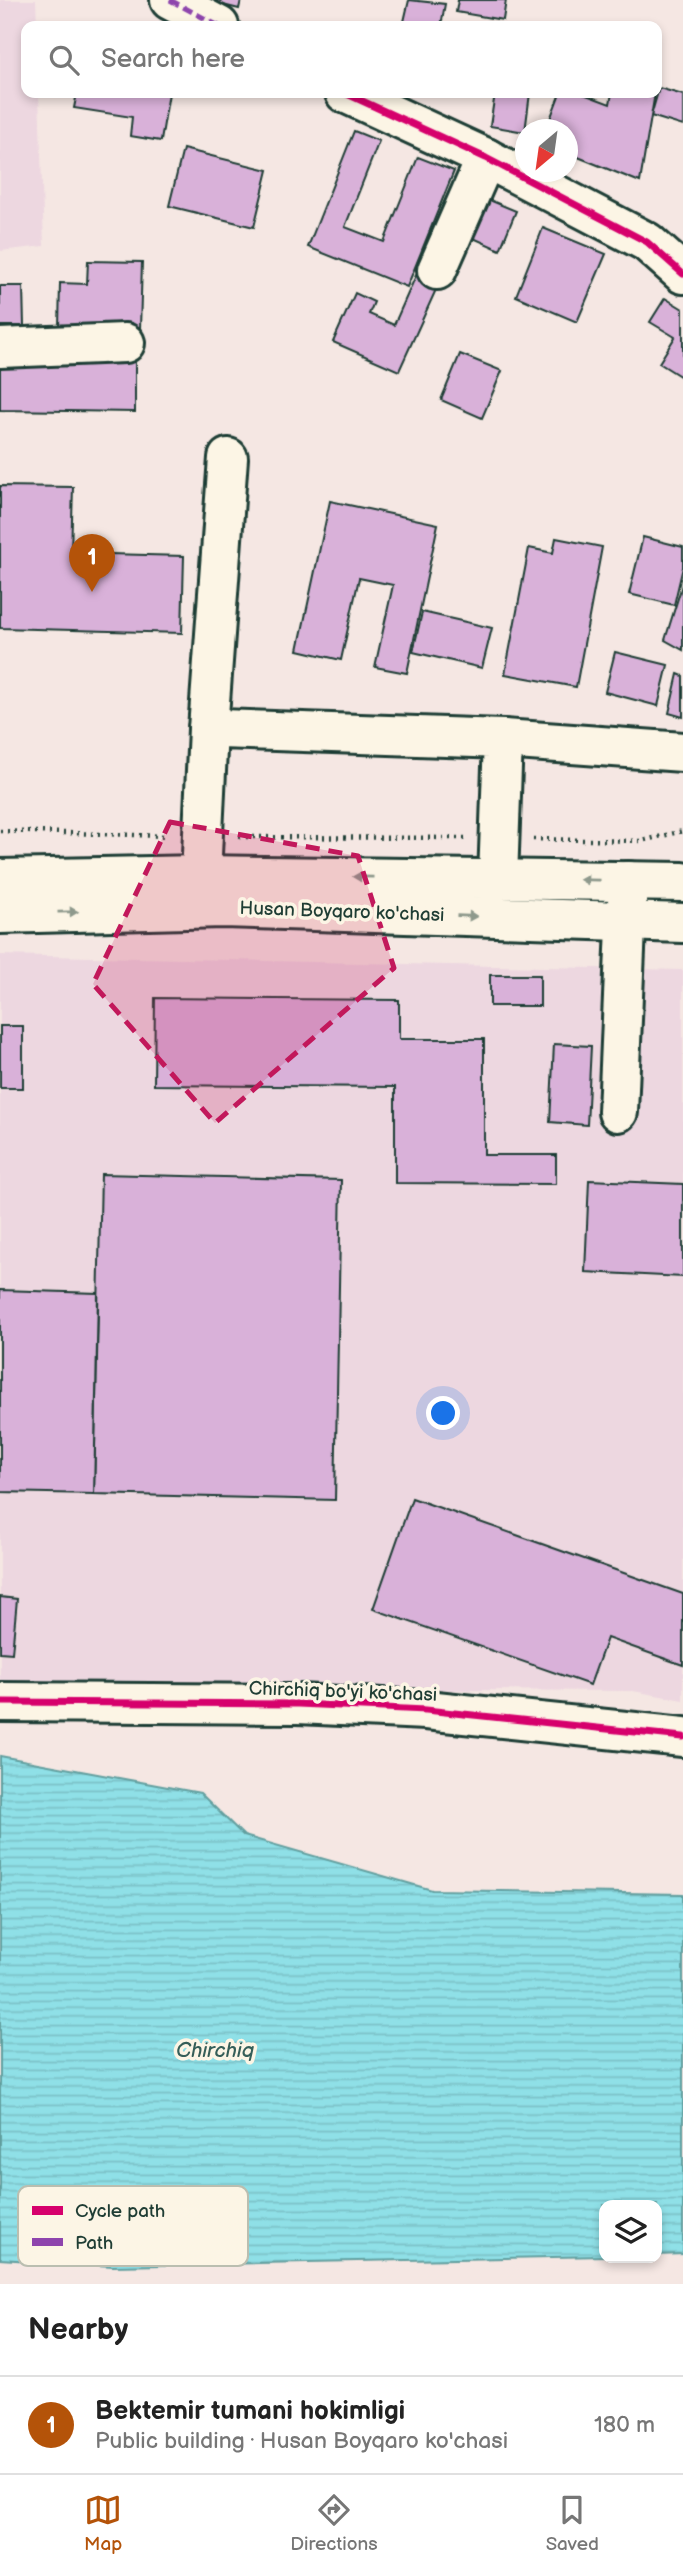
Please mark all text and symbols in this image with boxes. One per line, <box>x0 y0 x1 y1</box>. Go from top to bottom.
search box <box>21 21 662 98</box>
icon: search <box>45 41 83 79</box>
text: Search here <box>101 44 245 75</box>
north arrow <box>515 119 578 182</box>
pin: 1 <box>69 534 115 592</box>
one-way arrow <box>352 871 374 883</box>
one-way arrow <box>579 874 601 886</box>
street label: Husan Boyqaro ko'chasi <box>239 897 445 927</box>
one-way arrow <box>57 906 79 918</box>
one-way arrow <box>456 910 478 921</box>
your location <box>426 1396 460 1430</box>
street label: Chirchiq bo'yi ko'chasi <box>248 1677 438 1707</box>
water label: Chirchiq <box>176 2038 255 2063</box>
legend <box>18 2186 248 2266</box>
text: Cycle path <box>75 2200 165 2223</box>
map controls <box>599 2200 662 2263</box>
button: layers <box>599 2200 662 2263</box>
text: Path <box>75 2232 113 2255</box>
text: Nearby <box>28 2312 128 2348</box>
text: Bektemir tumani hokimligi <box>95 2396 405 2427</box>
text: 1 <box>46 2411 56 2439</box>
text: 180 m <box>594 2411 655 2439</box>
text: Public building · Husan Boyqaro ko'chasi <box>95 2427 508 2455</box>
tab: Map <box>84 2491 122 2556</box>
tab: Directions <box>290 2491 378 2556</box>
tab: Saved <box>546 2491 599 2556</box>

